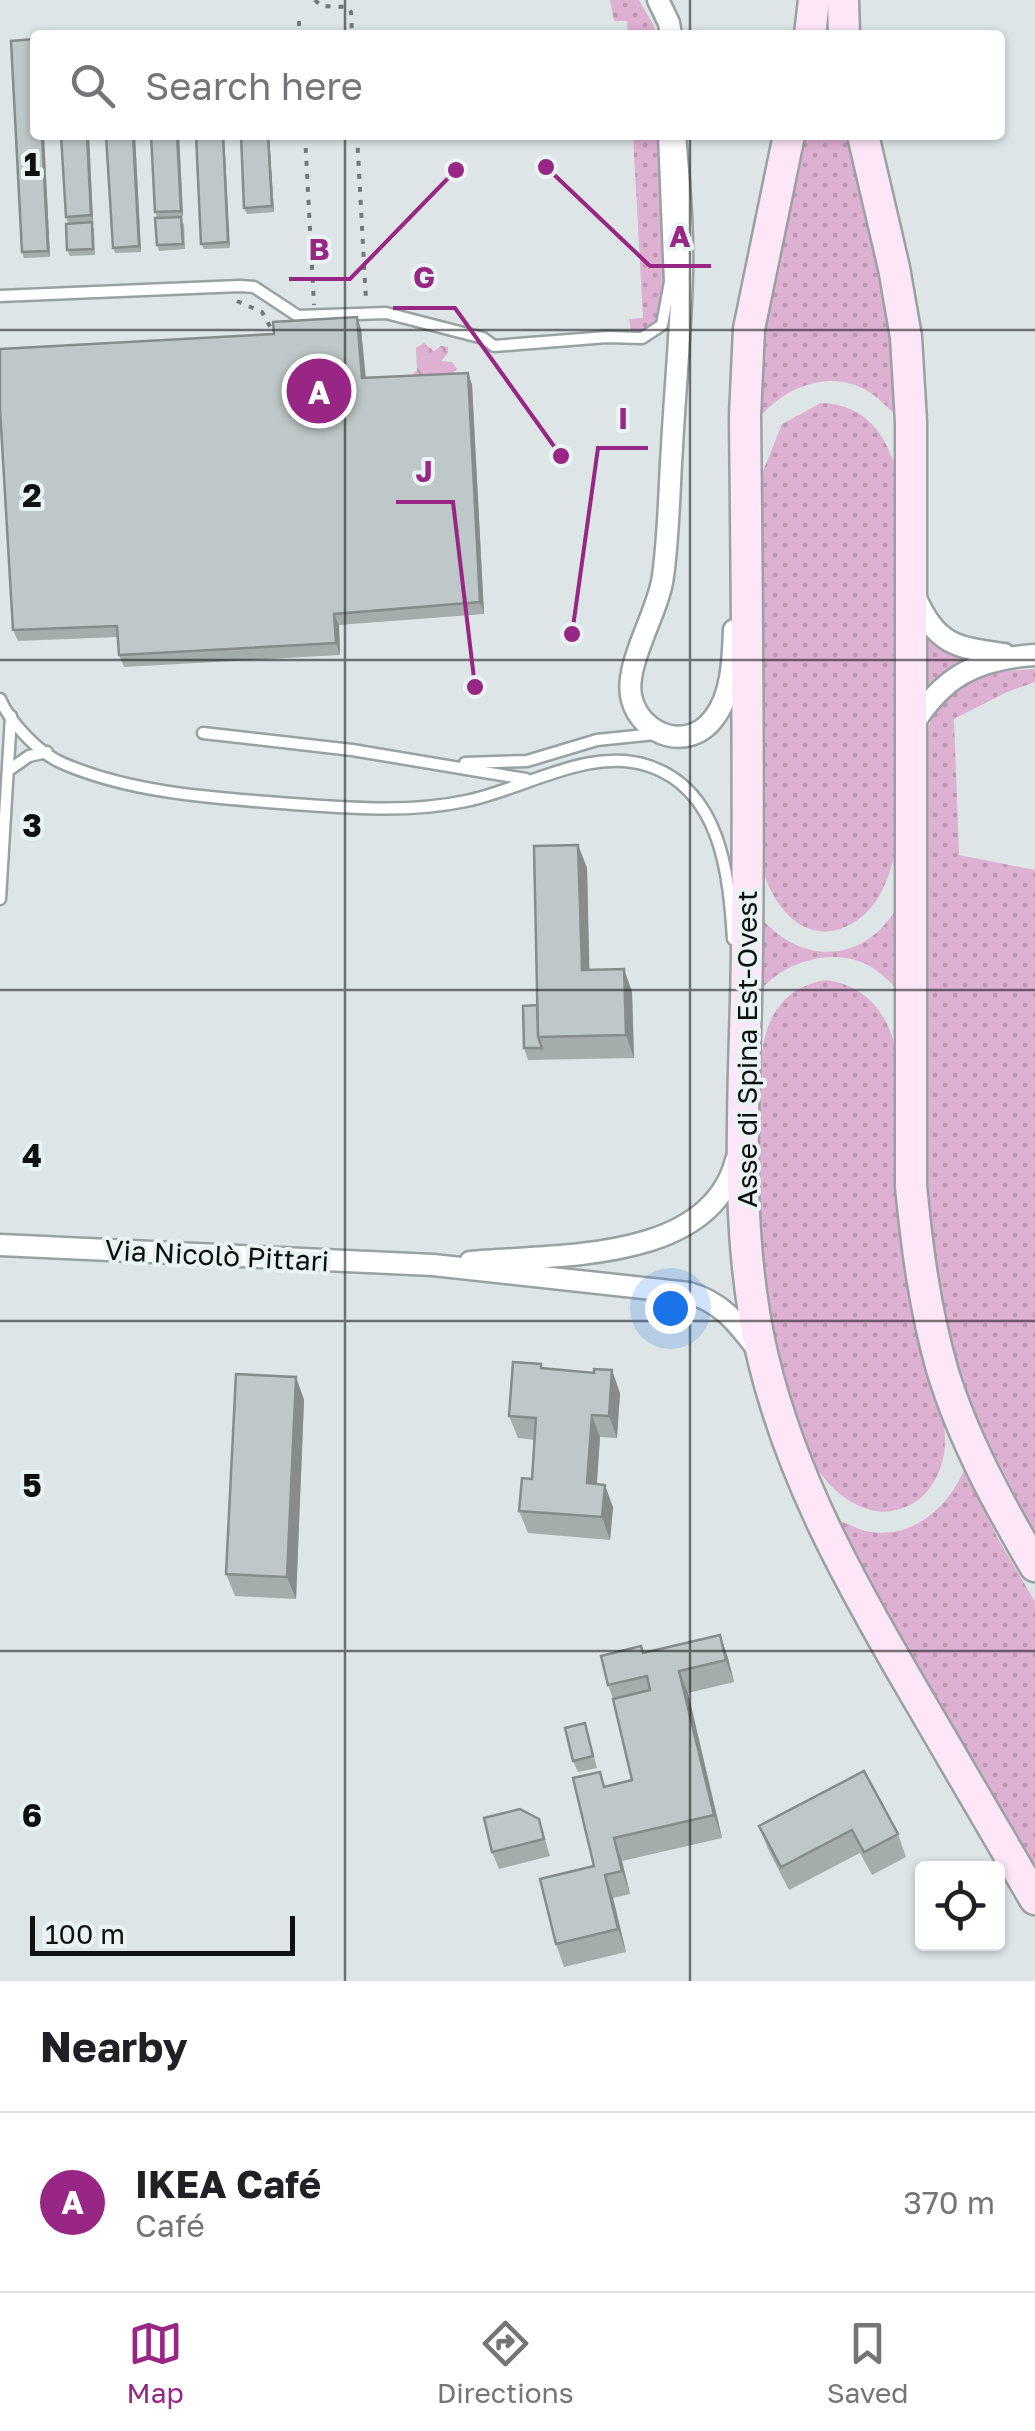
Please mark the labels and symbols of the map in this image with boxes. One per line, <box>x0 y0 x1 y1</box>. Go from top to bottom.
text: 1 <box>24 145 40 183</box>
callout: A <box>650 206 711 266</box>
text: A <box>669 218 691 254</box>
callout: B <box>289 219 350 279</box>
text: B <box>308 231 330 267</box>
callout: G <box>393 248 455 308</box>
text: G <box>413 259 435 295</box>
pin: A <box>286 354 352 428</box>
callout: I <box>598 388 648 448</box>
text: I <box>618 400 628 436</box>
callout: J <box>396 442 453 502</box>
text: J <box>415 453 433 489</box>
text: 2 <box>22 476 42 514</box>
text: 3 <box>22 806 42 844</box>
street label: Asse di Spina Est-Ovest <box>730 890 763 1208</box>
text: 4 <box>22 1136 42 1174</box>
street label: Via Nicolò Pittari <box>104 1233 330 1277</box>
your location <box>645 1283 696 1334</box>
text: 5 <box>22 1466 42 1504</box>
text: 6 <box>22 1796 42 1834</box>
scale bar <box>30 1911 295 1956</box>

